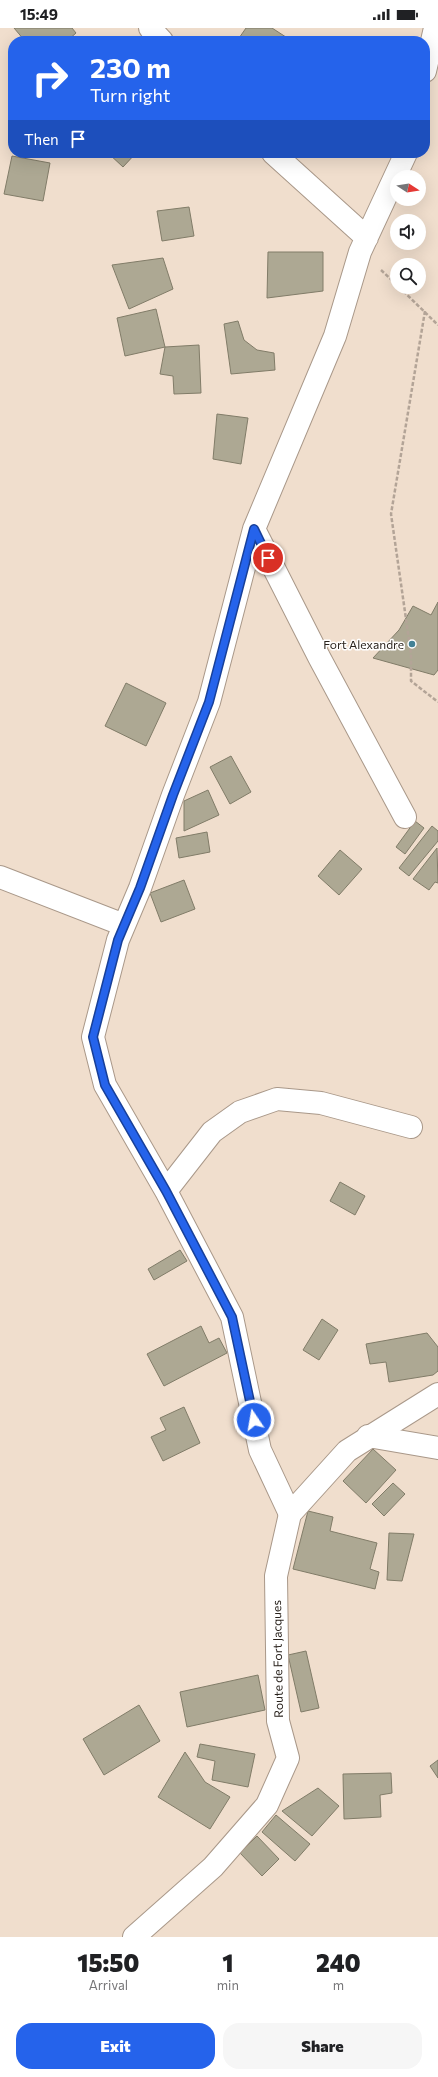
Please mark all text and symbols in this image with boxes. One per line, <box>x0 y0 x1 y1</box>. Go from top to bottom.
text: 15:49 <box>20 5 58 23</box>
text: 230 m <box>90 50 171 84</box>
icon: right <box>24 52 76 104</box>
text: Turn right <box>90 84 170 106</box>
icon: arrive <box>67 128 89 150</box>
text: Then <box>24 130 59 148</box>
north arrow <box>390 170 426 206</box>
map controls <box>390 170 426 294</box>
button: sound <box>390 214 426 250</box>
button: search <box>390 258 426 294</box>
pin <box>251 541 285 575</box>
icon: arrive <box>257 547 279 569</box>
place label: Fort Alexandre <box>323 637 404 651</box>
marker: Fort Alexandre <box>407 639 417 649</box>
position arrow <box>233 1399 275 1441</box>
street label: Route de Fort Jacques <box>269 1600 286 1718</box>
text: 15:50 <box>77 1948 140 1977</box>
text: 1 <box>222 1948 233 1977</box>
text: 240 <box>316 1948 361 1977</box>
text: Arrival <box>89 1977 128 1993</box>
text: min <box>217 1977 239 1993</box>
text: m <box>333 1977 344 1993</box>
button: Exit <box>16 2023 215 2069</box>
button: Share <box>223 2023 422 2069</box>

